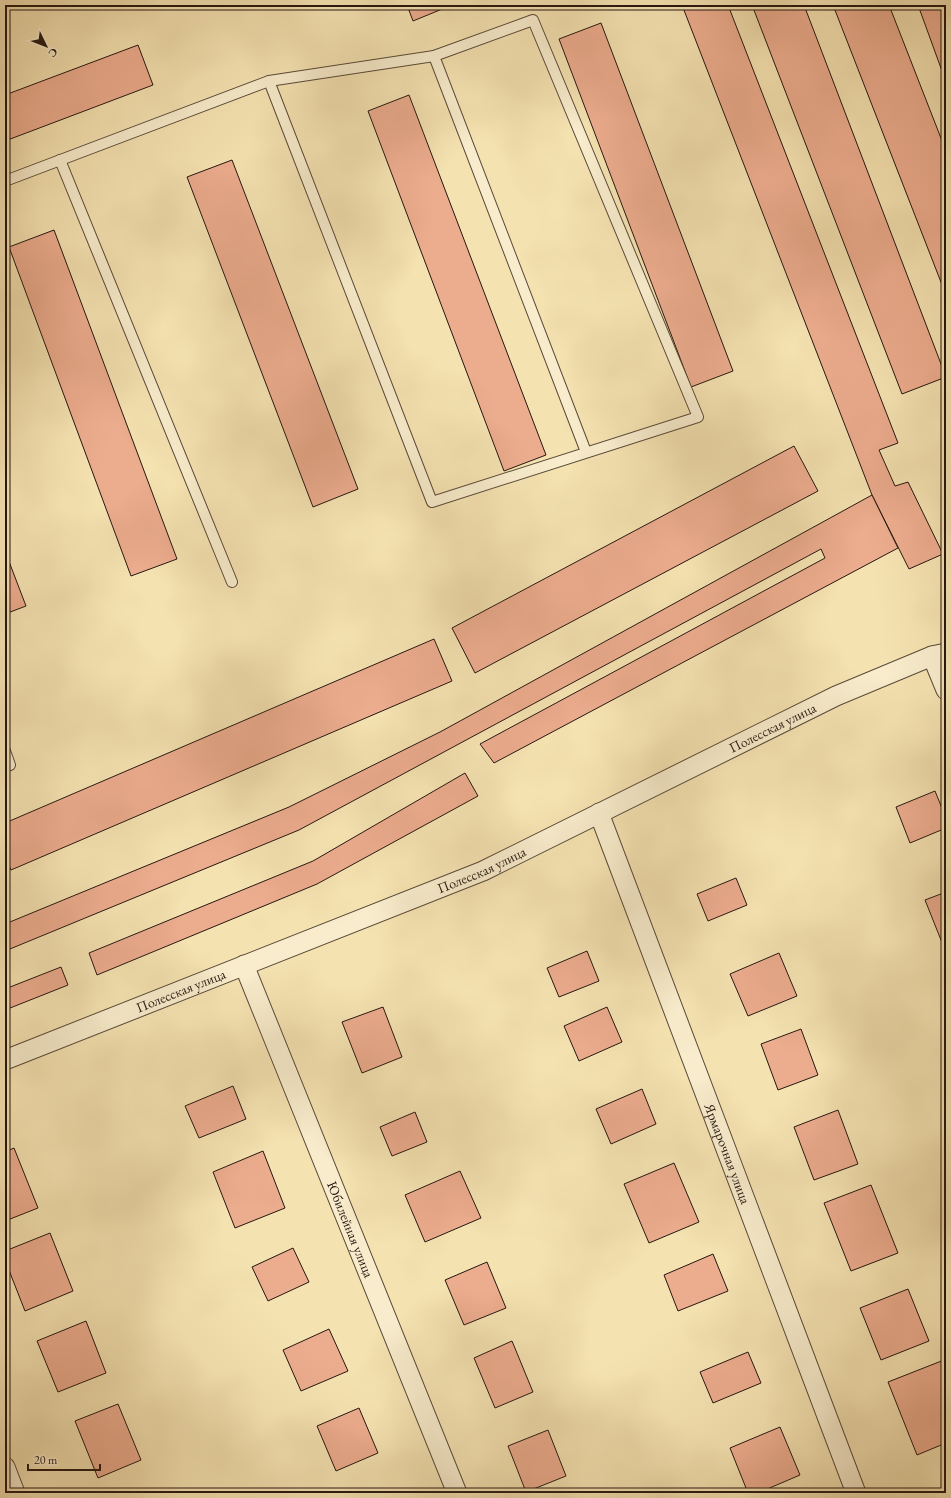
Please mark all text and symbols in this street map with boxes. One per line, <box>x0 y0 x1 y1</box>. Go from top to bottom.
north arrow <box>26 26 66 66</box>
text: С <box>45 45 61 61</box>
street label: Полесская улица <box>726 698 819 757</box>
street label: Полесская улица <box>435 842 529 897</box>
street label: Полесская улица <box>133 965 229 1016</box>
street label: Ярмарочная улица <box>700 1100 755 1207</box>
street label: Юбилейная улица <box>323 1178 378 1281</box>
scale bar <box>28 1446 100 1472</box>
text: 20 m <box>34 1452 58 1468</box>

